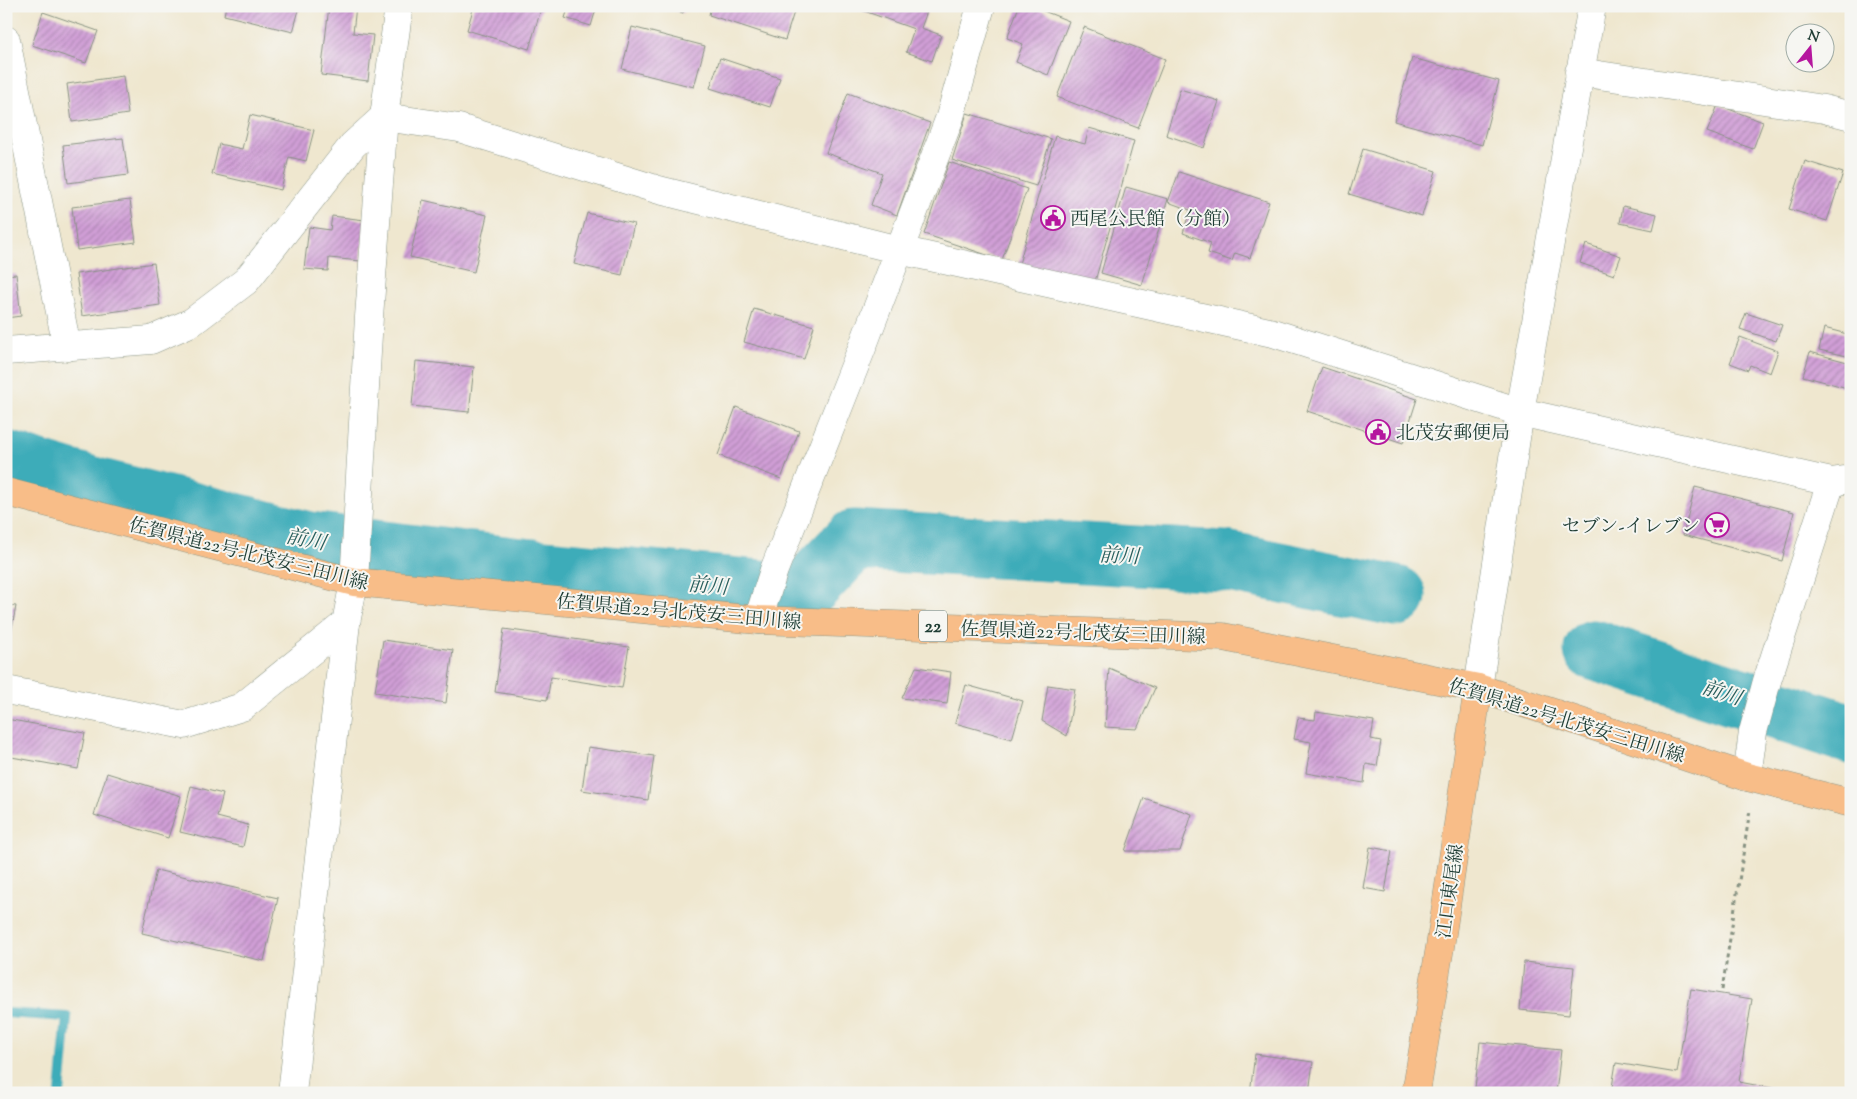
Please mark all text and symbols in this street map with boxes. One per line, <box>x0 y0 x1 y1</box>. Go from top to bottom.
north arrow <box>1784 22 1834 72</box>
text: N <box>1805 26 1821 49</box>
public building icon: 西尾公民館（分館） <box>1040 205 1066 231</box>
place label: 西尾公民館（分館） <box>1070 207 1241 234</box>
public building icon: 北茂安郵便局 <box>1365 419 1391 445</box>
place label: 北茂安郵便局 <box>1396 421 1510 448</box>
supermarket icon: セブン-イレブン <box>1704 512 1730 538</box>
street label: 佐賀県道22号北茂安三田川線 <box>126 513 371 598</box>
place label: セブン-イレブン <box>1562 514 1700 541</box>
water label: 前川 <box>283 523 330 560</box>
water label: 前川 <box>1098 542 1142 573</box>
water label: 前川 <box>687 571 731 604</box>
street label: 佐賀県道22号北茂安三田川線 <box>555 589 802 638</box>
road number: 22 <box>919 610 947 642</box>
street label: 佐賀県道22号北茂安三田川線 <box>960 617 1206 652</box>
street label: 佐賀県道22号北茂安三田川線 <box>1445 674 1688 771</box>
water label: 前川 <box>1698 674 1747 715</box>
street label: 江口東尾線 <box>1431 842 1471 940</box>

